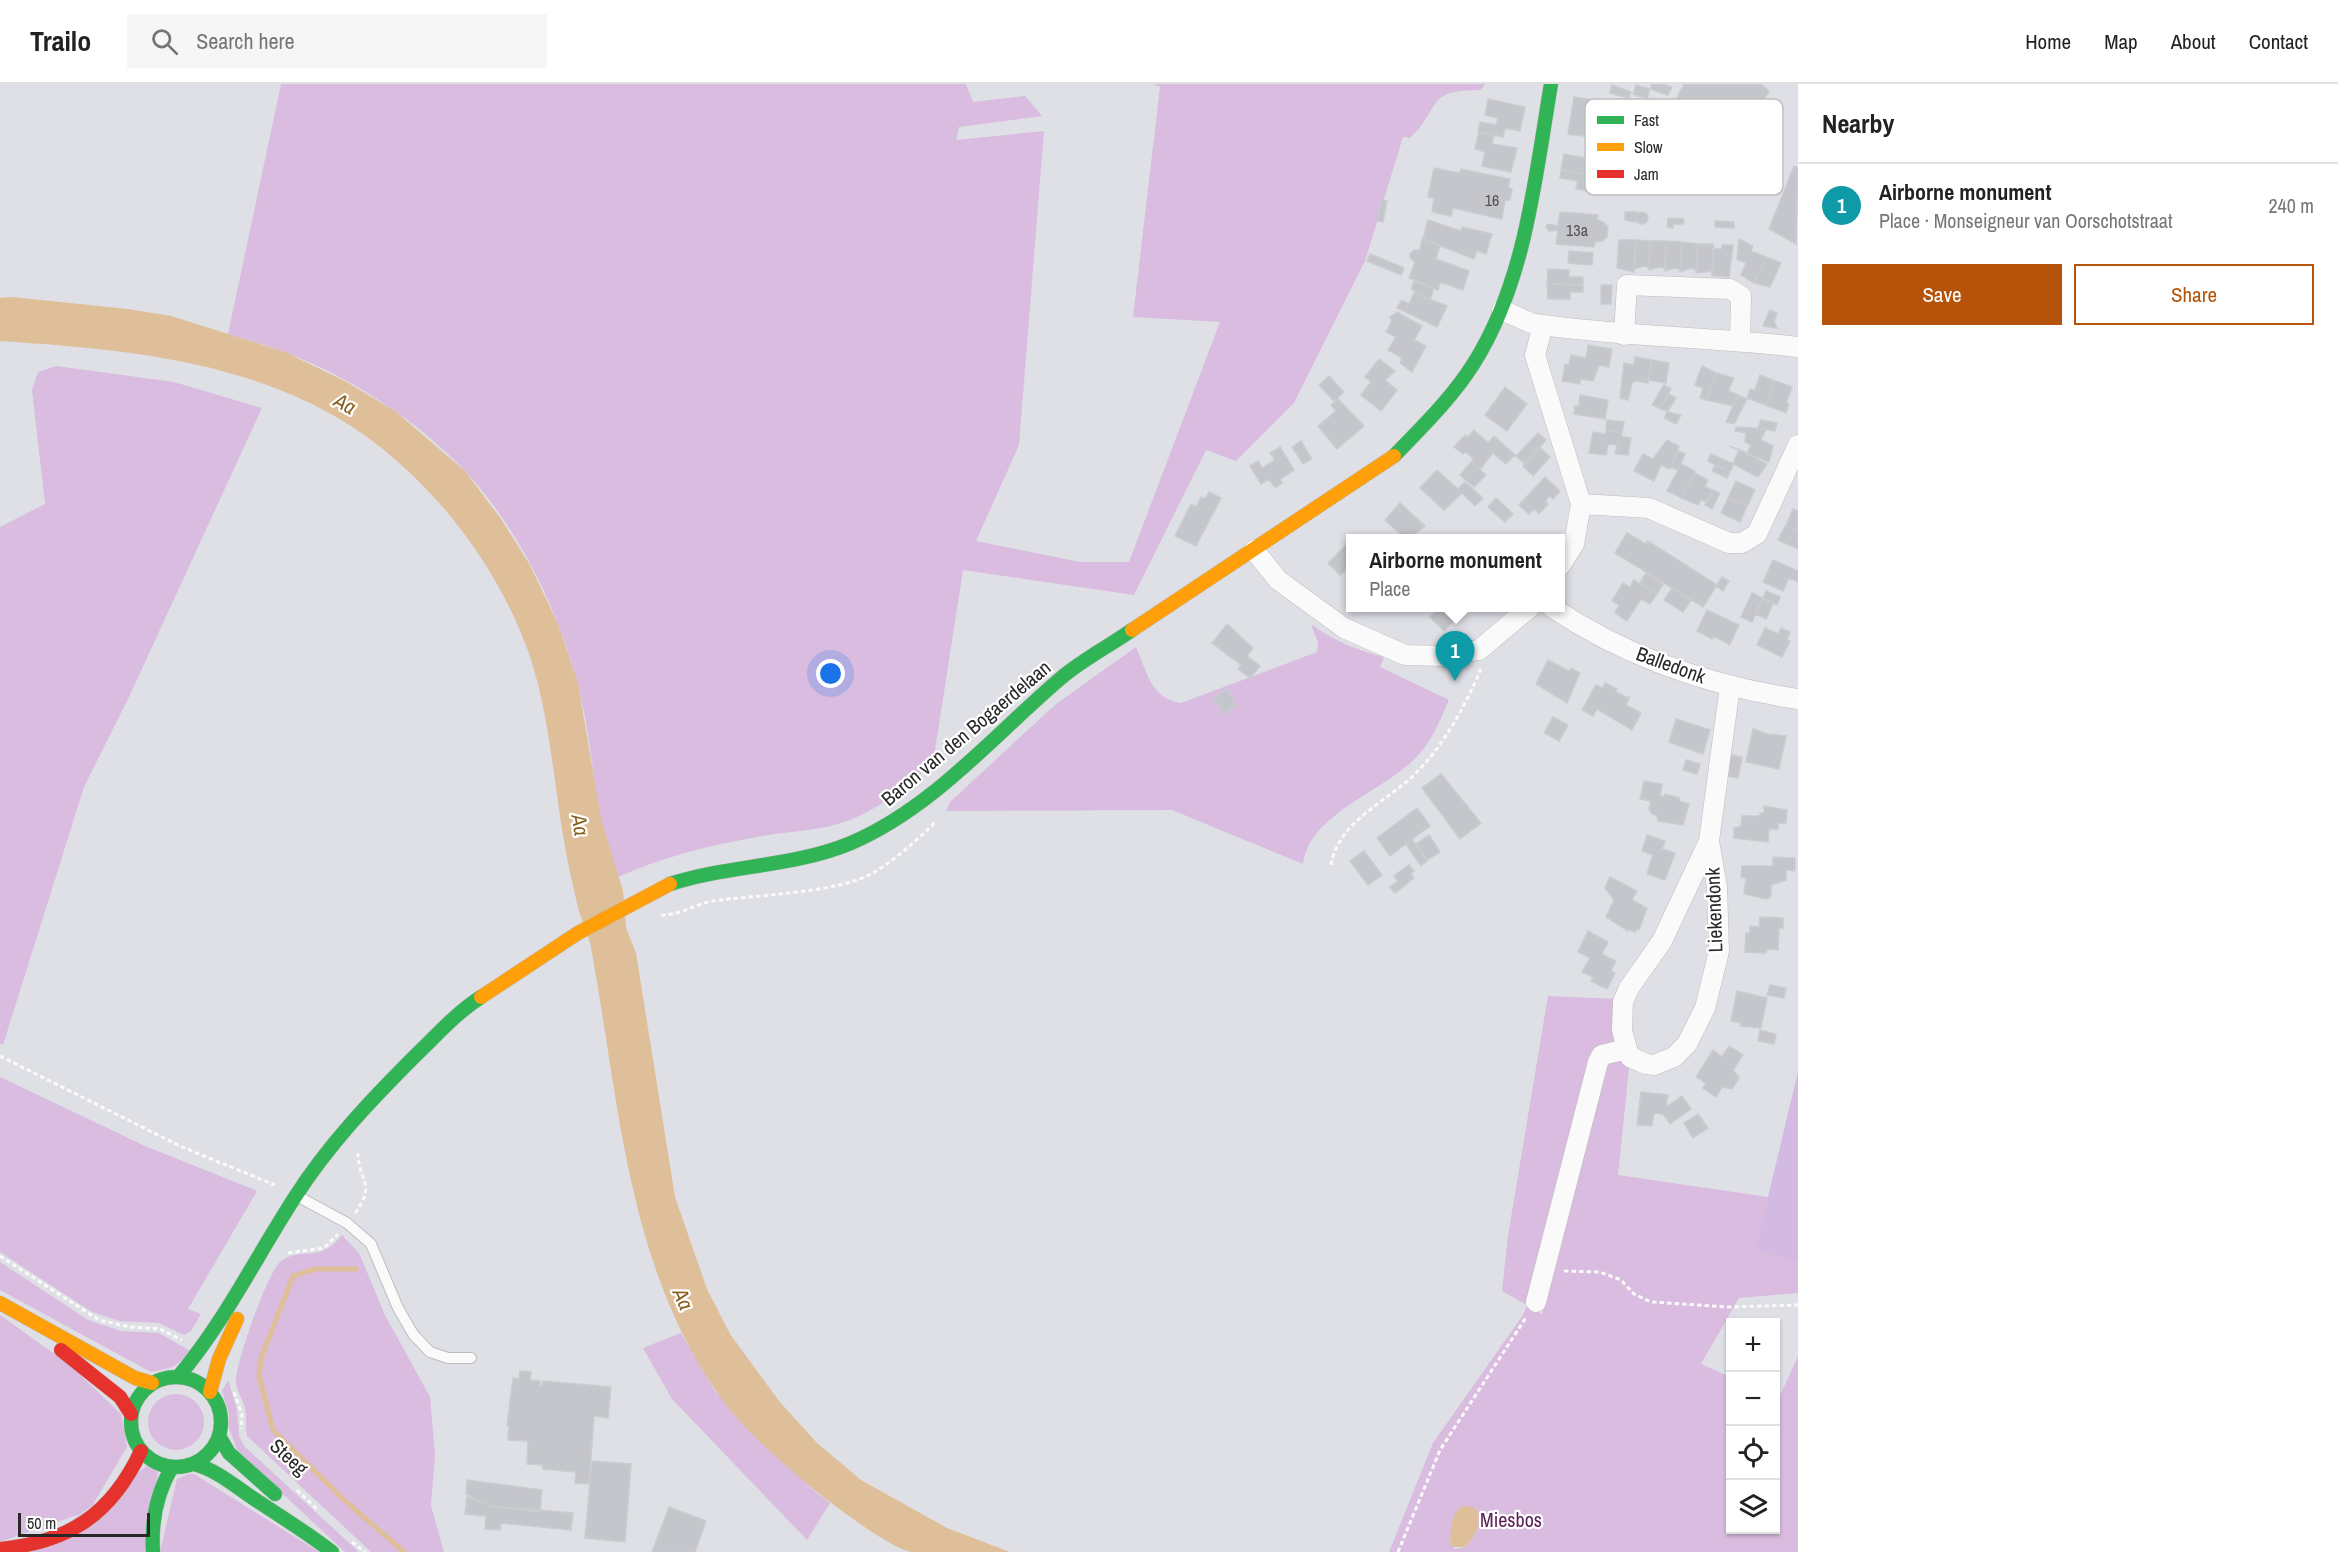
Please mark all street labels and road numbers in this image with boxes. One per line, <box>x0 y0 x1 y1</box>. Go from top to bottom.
street label: Balledonk <box>1633 640 1710 690</box>
street label: Baron van den Bogaerdelaan <box>875 654 1056 812</box>
street label: Liekendonk <box>1699 866 1728 953</box>
street label: Steeg <box>264 1432 314 1481</box>

